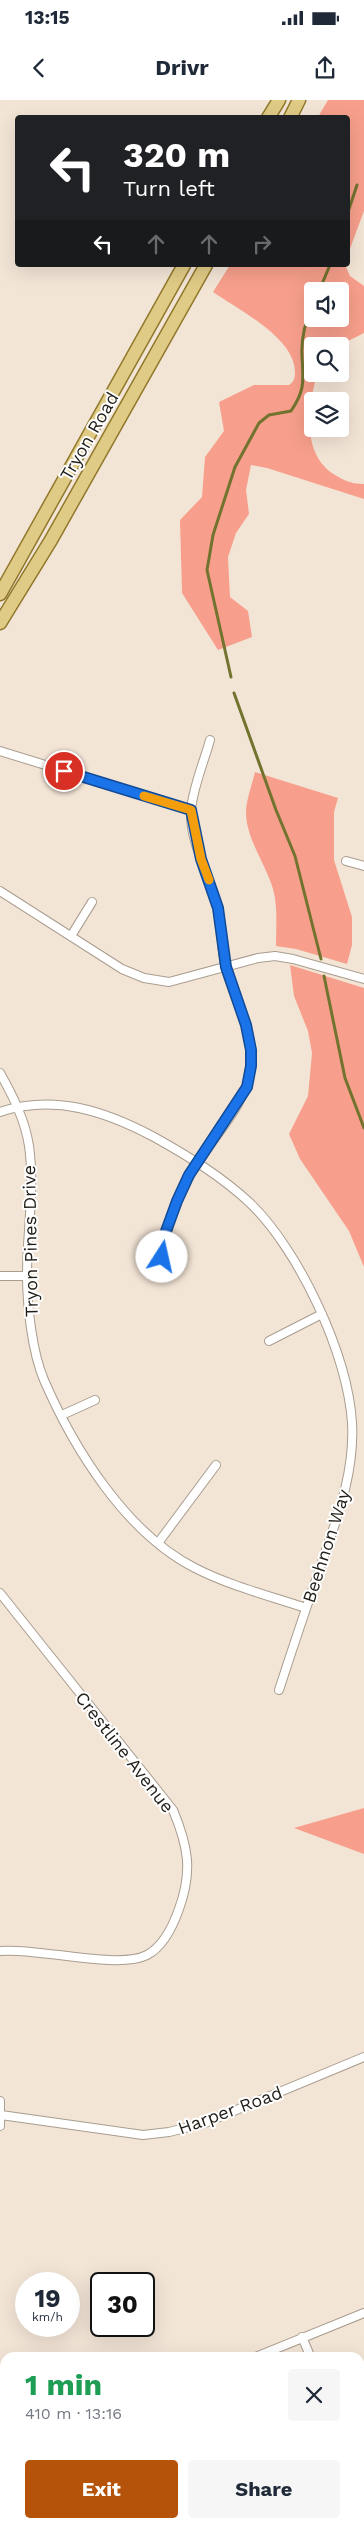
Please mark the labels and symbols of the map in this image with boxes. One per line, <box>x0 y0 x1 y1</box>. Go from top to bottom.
street label: Tryon Road <box>55 388 123 484</box>
pin <box>43 750 85 792</box>
street label: Tryon Pines Drive <box>18 1165 42 1317</box>
position arrow <box>135 1230 187 1282</box>
street label: Beehnon Way <box>298 1486 354 1605</box>
street label: Crestline Avenue <box>71 1687 179 1817</box>
street label: Harper Road <box>175 2081 285 2139</box>
speed limit sign: 30 <box>90 2272 155 2337</box>

